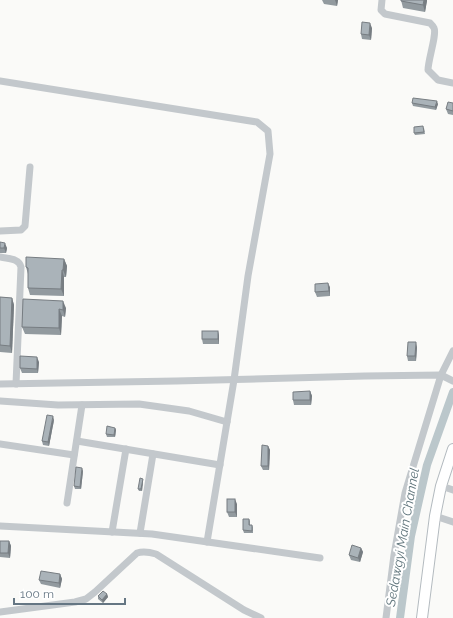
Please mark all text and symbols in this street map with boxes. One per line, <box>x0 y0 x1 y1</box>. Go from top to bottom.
water label: Sedawgyi Main Channel <box>383 466 422 608</box>
scale bar <box>14 580 125 606</box>
text: 100 m <box>20 587 54 601</box>

